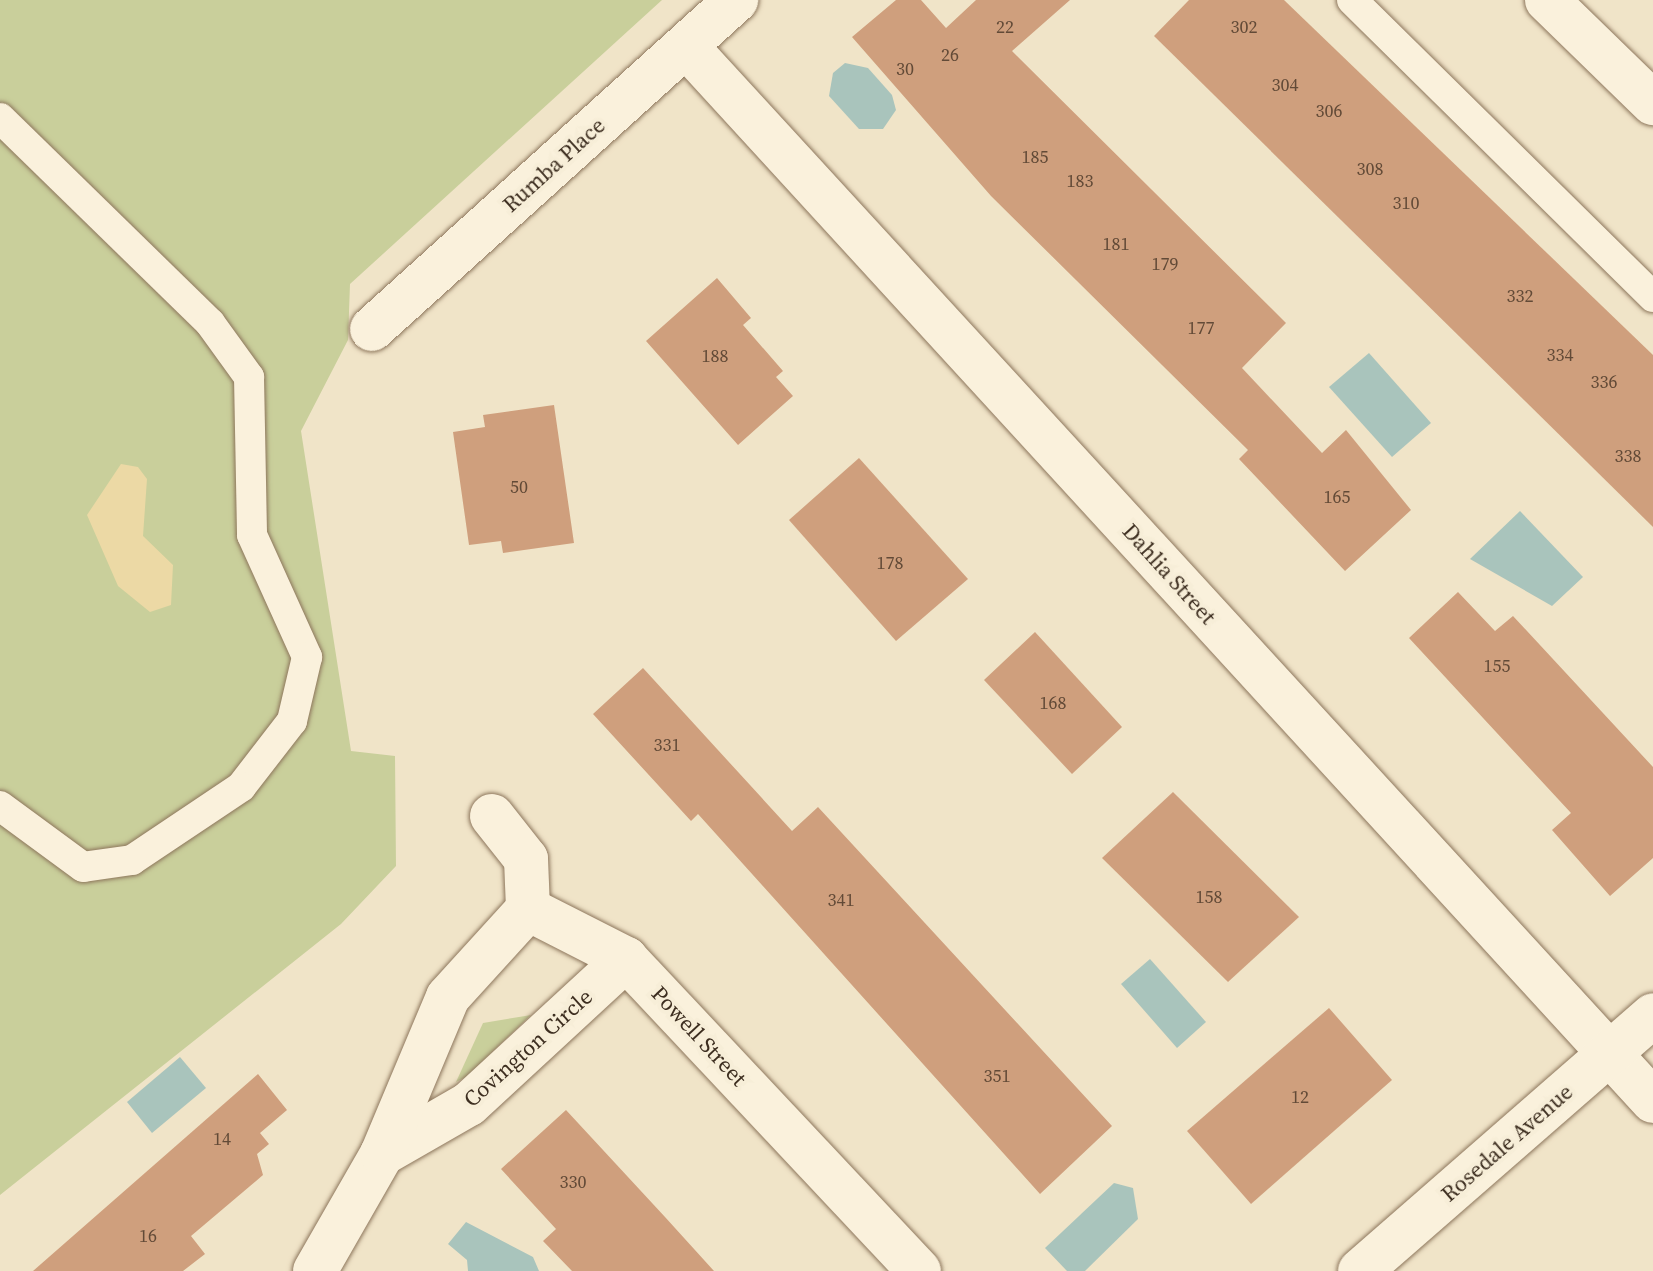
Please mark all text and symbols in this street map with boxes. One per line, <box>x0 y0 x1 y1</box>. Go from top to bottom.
house number: 22 <box>996 16 1014 38</box>
house number: 302 <box>1231 16 1257 38</box>
house number: 26 <box>941 44 959 66</box>
house number: 30 <box>896 58 914 80</box>
house number: 304 <box>1272 74 1298 96</box>
house number: 306 <box>1316 100 1342 122</box>
street label: Rumba Place <box>498 112 610 218</box>
house number: 185 <box>1022 146 1048 168</box>
house number: 308 <box>1357 158 1383 180</box>
house number: 183 <box>1067 170 1093 192</box>
house number: 310 <box>1393 192 1419 214</box>
house number: 181 <box>1103 233 1129 255</box>
house number: 179 <box>1152 253 1178 275</box>
house number: 332 <box>1507 285 1533 307</box>
house number: 177 <box>1188 317 1214 339</box>
house number: 334 <box>1547 344 1573 366</box>
house number: 188 <box>702 345 728 367</box>
house number: 336 <box>1591 371 1617 393</box>
house number: 338 <box>1615 445 1641 467</box>
house number: 50 <box>510 476 528 498</box>
house number: 165 <box>1324 486 1350 508</box>
street label: Dahlia Street <box>1117 518 1221 630</box>
house number: 178 <box>877 552 903 574</box>
house number: 155 <box>1484 655 1510 677</box>
house number: 168 <box>1040 692 1066 714</box>
house number: 331 <box>654 734 680 756</box>
house number: 158 <box>1196 886 1222 908</box>
house number: 341 <box>828 889 854 911</box>
street label: Powell Street <box>646 981 752 1091</box>
street label: Covington Circle <box>458 983 598 1113</box>
house number: 351 <box>984 1065 1010 1087</box>
street label: Rosedale Avenue <box>1436 1079 1578 1207</box>
house number: 12 <box>1291 1086 1309 1108</box>
house number: 14 <box>213 1128 231 1150</box>
house number: 330 <box>560 1171 586 1193</box>
house number: 16 <box>139 1225 157 1247</box>

